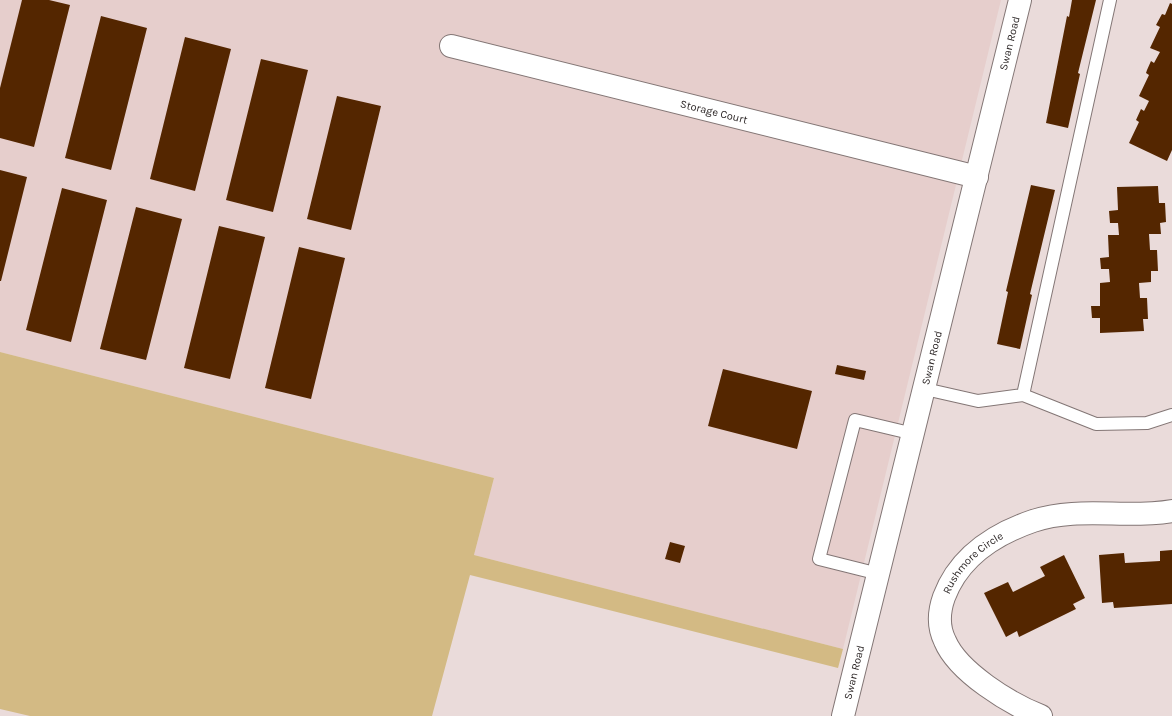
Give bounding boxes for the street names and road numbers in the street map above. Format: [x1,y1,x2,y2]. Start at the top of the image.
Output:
street label: Swan Road [996,15,1022,72]
street label: Storage Court [679,97,749,126]
street label: Swan Road [919,329,945,386]
street label: Rushmore Circle [940,529,1005,596]
street label: Swan Road [841,644,867,701]

